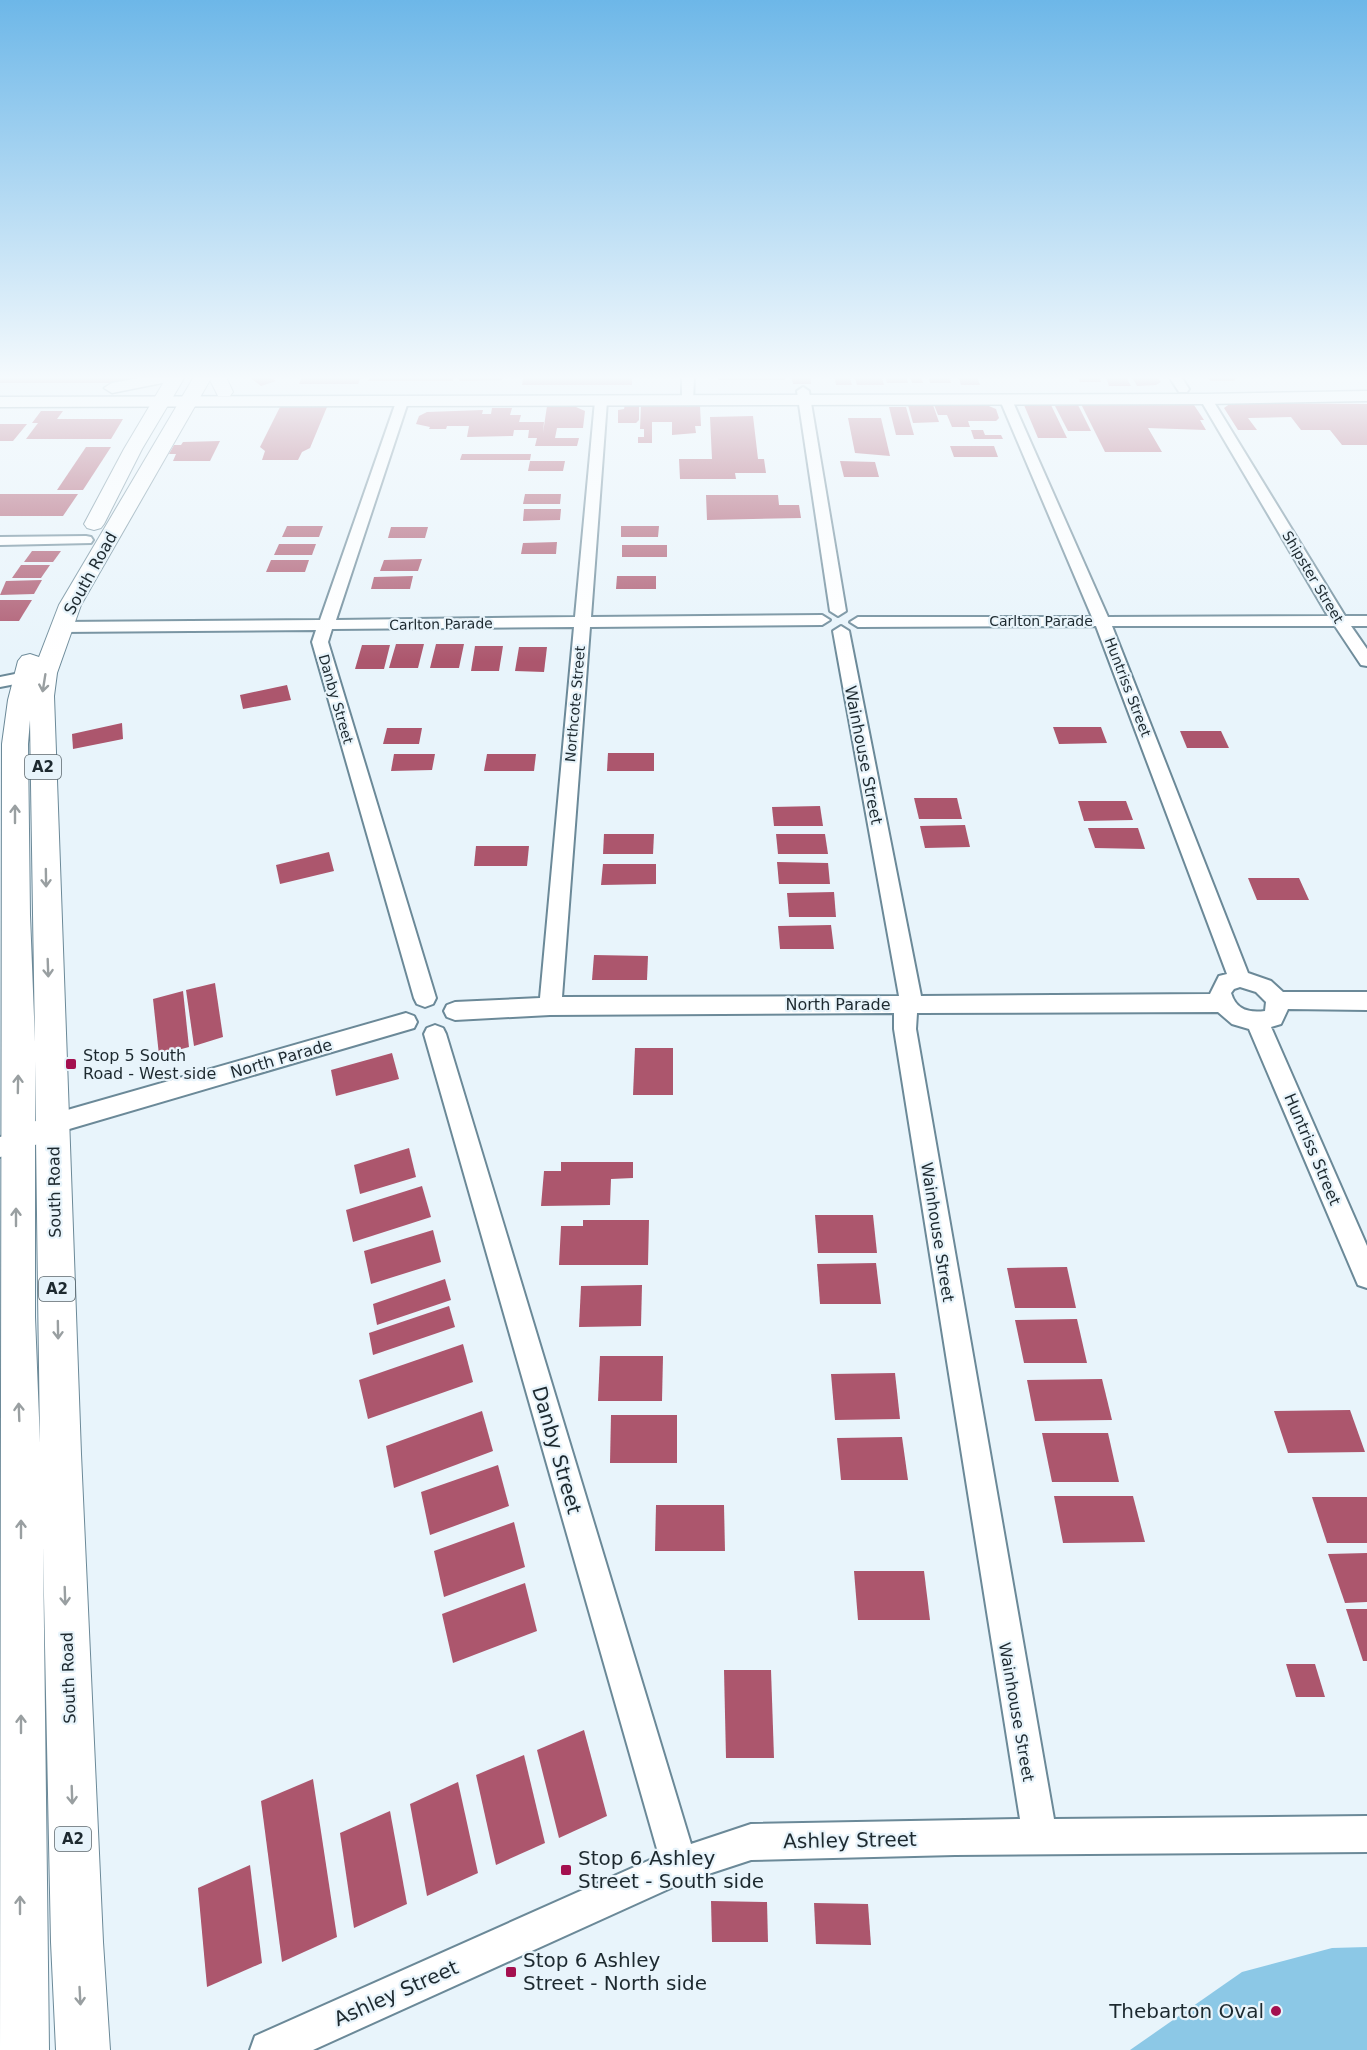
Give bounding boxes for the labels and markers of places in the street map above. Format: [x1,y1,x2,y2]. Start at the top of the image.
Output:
place label: Stop 5 South Road - West side [83,1046,216,1083]
marker: Stop 5 South Road - West side [64,1057,78,1071]
place label: Stop 6 Ashley Street - South side [578,1846,764,1893]
marker: Stop 6 Ashley Street - South side [559,1863,573,1877]
place label: Stop 6 Ashley Street - North side [523,1948,707,1995]
marker: Stop 6 Ashley Street - North side [504,1965,518,1979]
place label: Thebarton Oval [1108,1999,1264,2023]
marker: Thebarton Oval [1269,2004,1283,2018]

